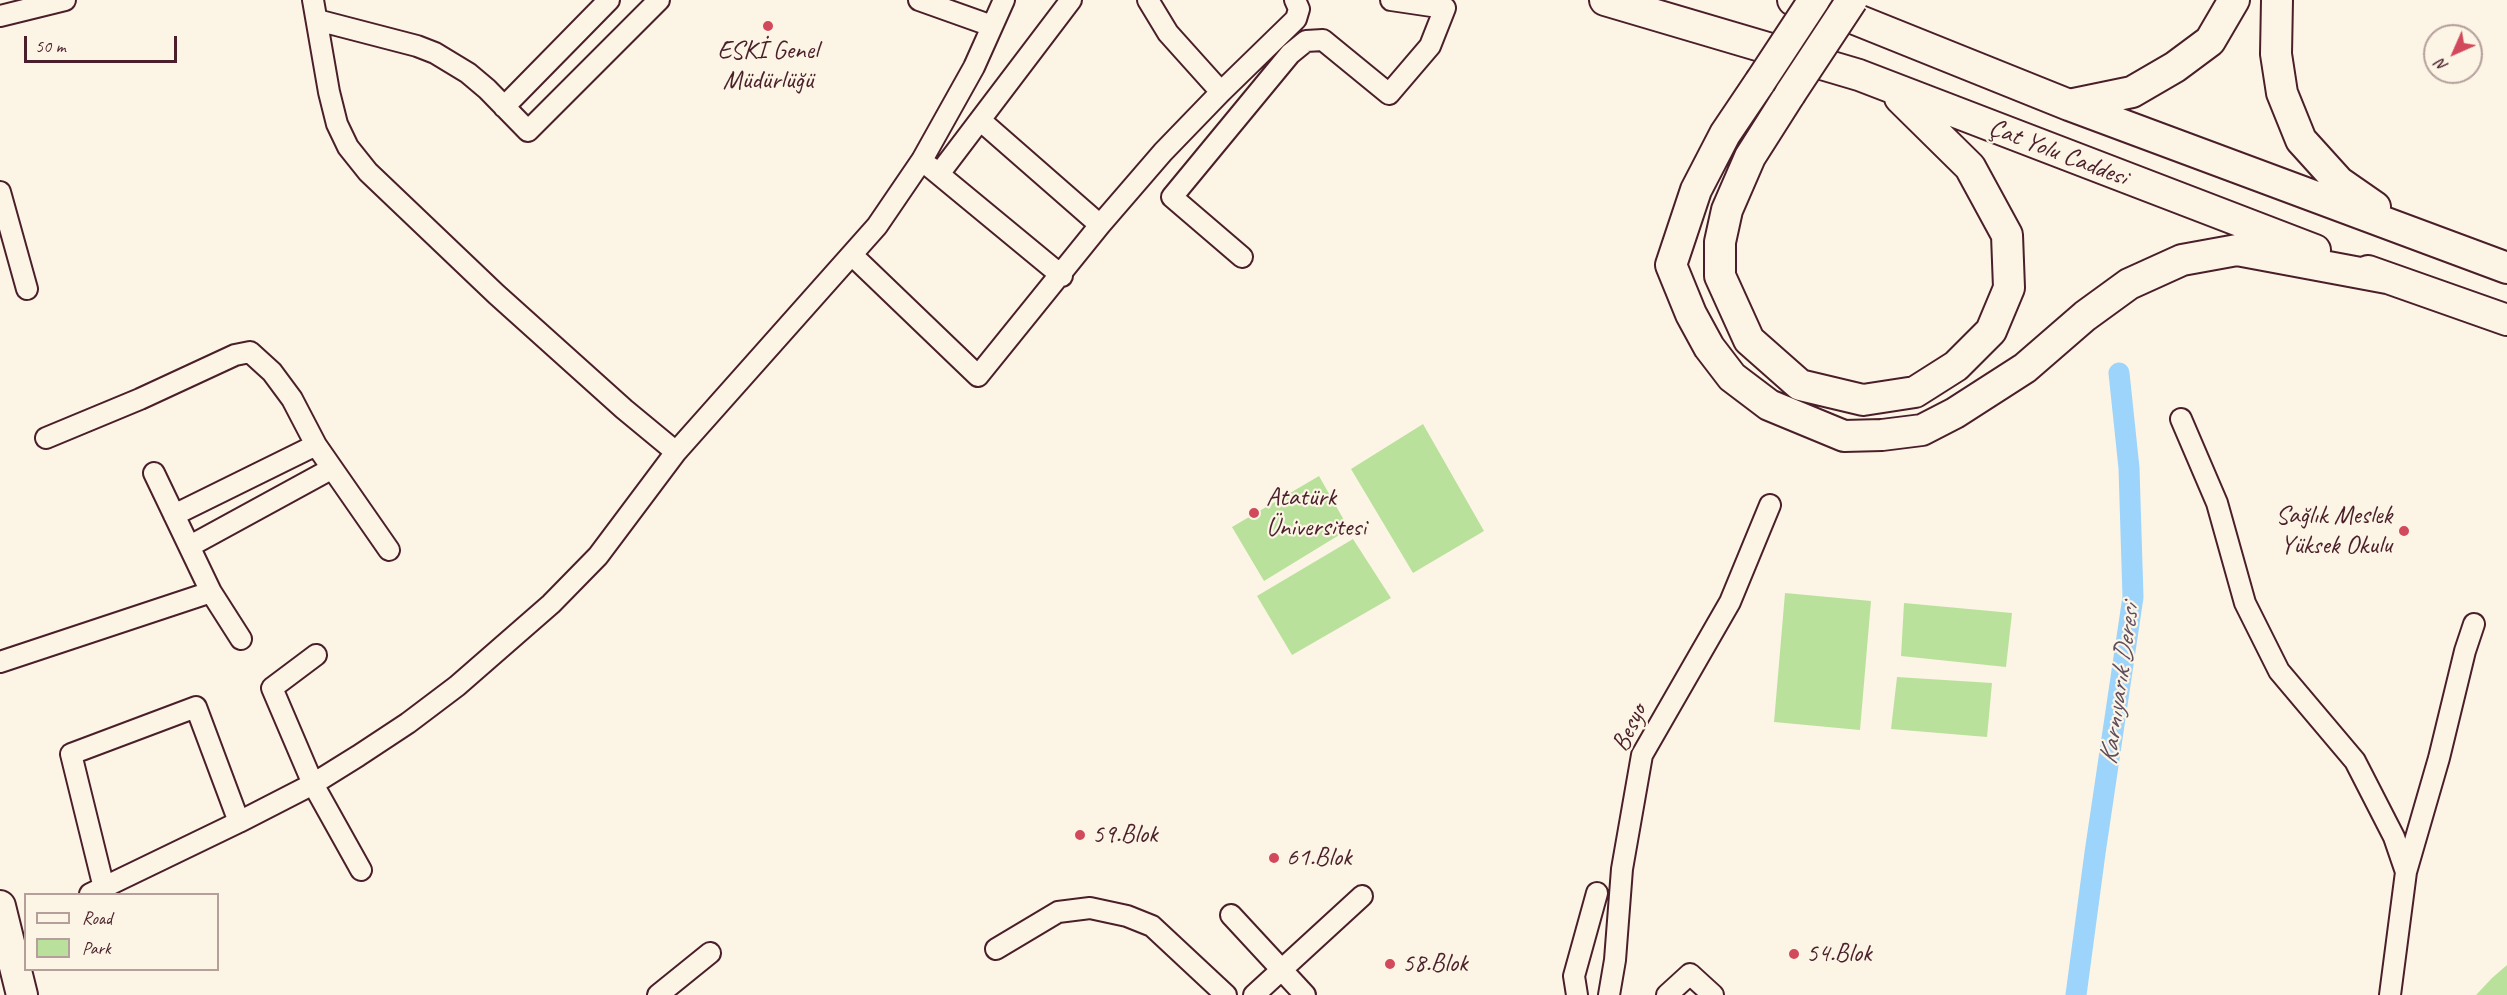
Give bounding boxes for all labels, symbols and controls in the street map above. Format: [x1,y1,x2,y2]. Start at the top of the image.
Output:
marker: ESKİ Genel Müdürlüğü [761,19,775,33]
scale bar [27,24,180,62]
north arrow [2423,24,2483,84]
text: 50 m [35,35,66,57]
place label: ESKİ Genel Müdürlüğü [718,35,818,96]
text: N [2431,55,2452,76]
street label: Çat Yolu Caddesi [1984,112,2132,194]
place label: Atatürk Üniversitesi [1266,482,1366,544]
place label: Sağlık Meslek Yüksek Okulu [2276,500,2392,562]
marker: Atatürk Üniversitesi [1247,506,1261,520]
marker: Sağlık Meslek Yüksek Okulu [2397,524,2411,538]
water label: Karnıyarık Deresi [2093,603,2147,767]
street label: Besyo [1606,699,1654,757]
place label: 59.Blok [1092,819,1157,851]
marker: 59.Blok [1073,828,1087,842]
place label: 61.Blok [1286,842,1351,874]
marker: 61.Blok [1267,851,1281,865]
legend [24,893,219,971]
text: Road [82,907,112,929]
text: Park [82,937,111,959]
place label: 54.Blok [1806,938,1871,970]
marker: 54.Blok [1787,947,1801,961]
place label: 58.Blok [1402,948,1467,980]
marker: 58.Blok [1383,957,1397,971]

